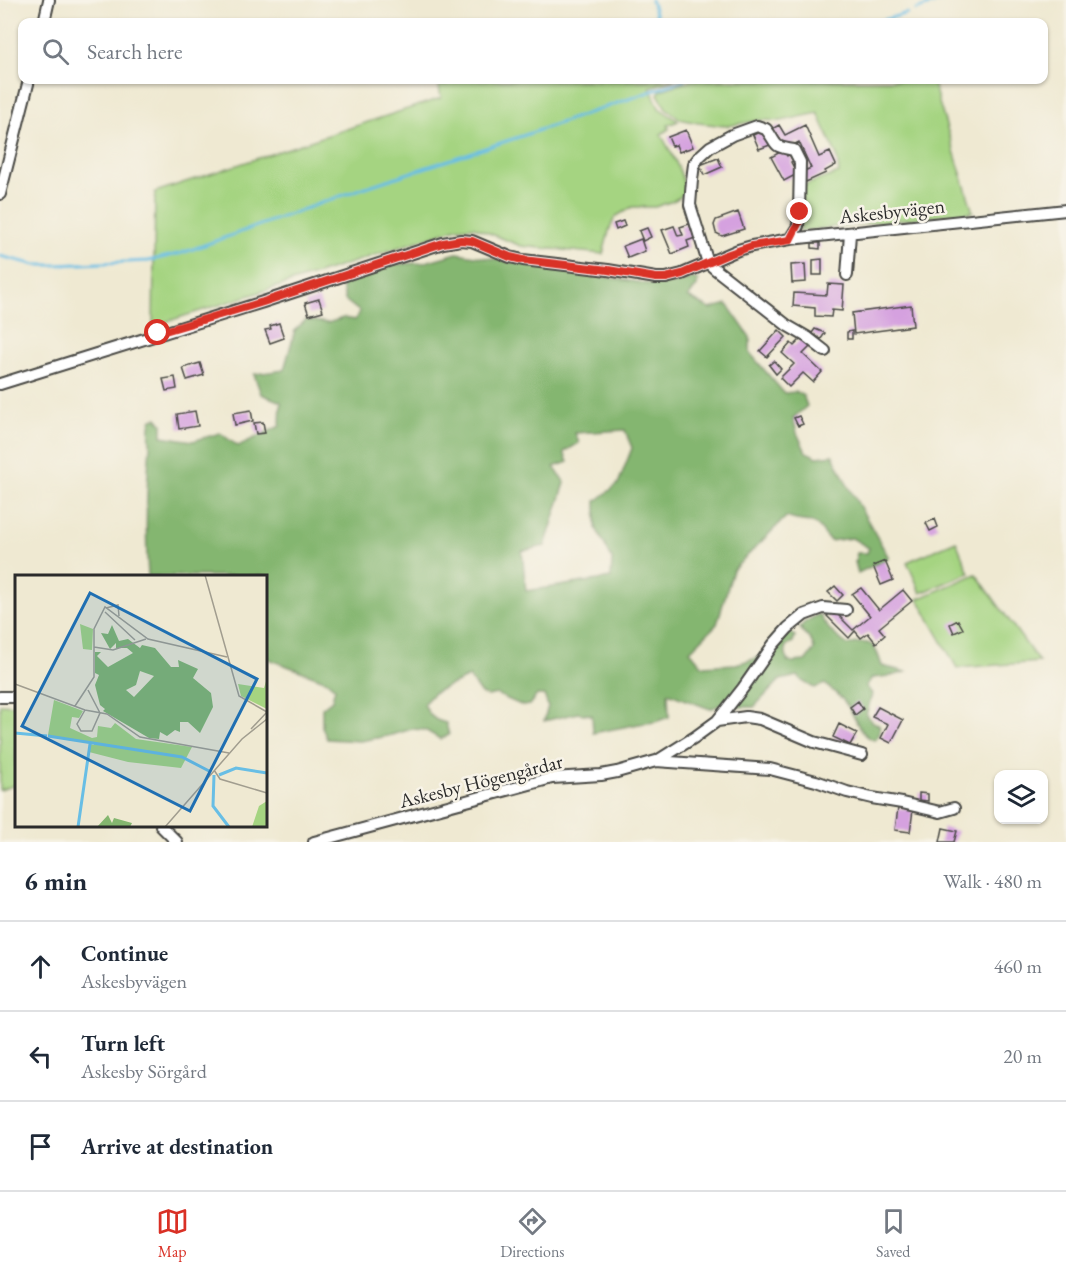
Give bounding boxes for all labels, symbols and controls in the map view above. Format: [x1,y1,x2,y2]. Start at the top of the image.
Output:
search box [18,18,1048,84]
icon: search [39,35,72,68]
text: Search here [87,37,182,66]
street label: Askesbyvägen [837,192,947,230]
route end [786,198,812,224]
route start [144,319,170,345]
inset map [15,575,267,827]
street label: Askesby Högengårdar [395,748,566,814]
map controls [994,770,1048,824]
button: layers [994,770,1048,824]
text: 6 min [24,864,87,898]
text: Walk · 480 m [943,868,1042,894]
text: Continue [81,939,168,968]
icon: ahead [24,950,57,983]
text: 460 m [994,953,1042,979]
text: Askesbyvägen [81,968,187,994]
text: Turn left [81,1029,165,1058]
icon: left [24,1040,57,1073]
text: 20 m [1003,1043,1042,1069]
text: Askesby Sörgård [81,1058,207,1084]
icon: arrive [24,1130,57,1163]
text: Arrive at destination [81,1132,273,1161]
tab: Map [156,1205,189,1262]
tab: Directions [500,1205,565,1262]
tab: Saved [876,1205,910,1262]

